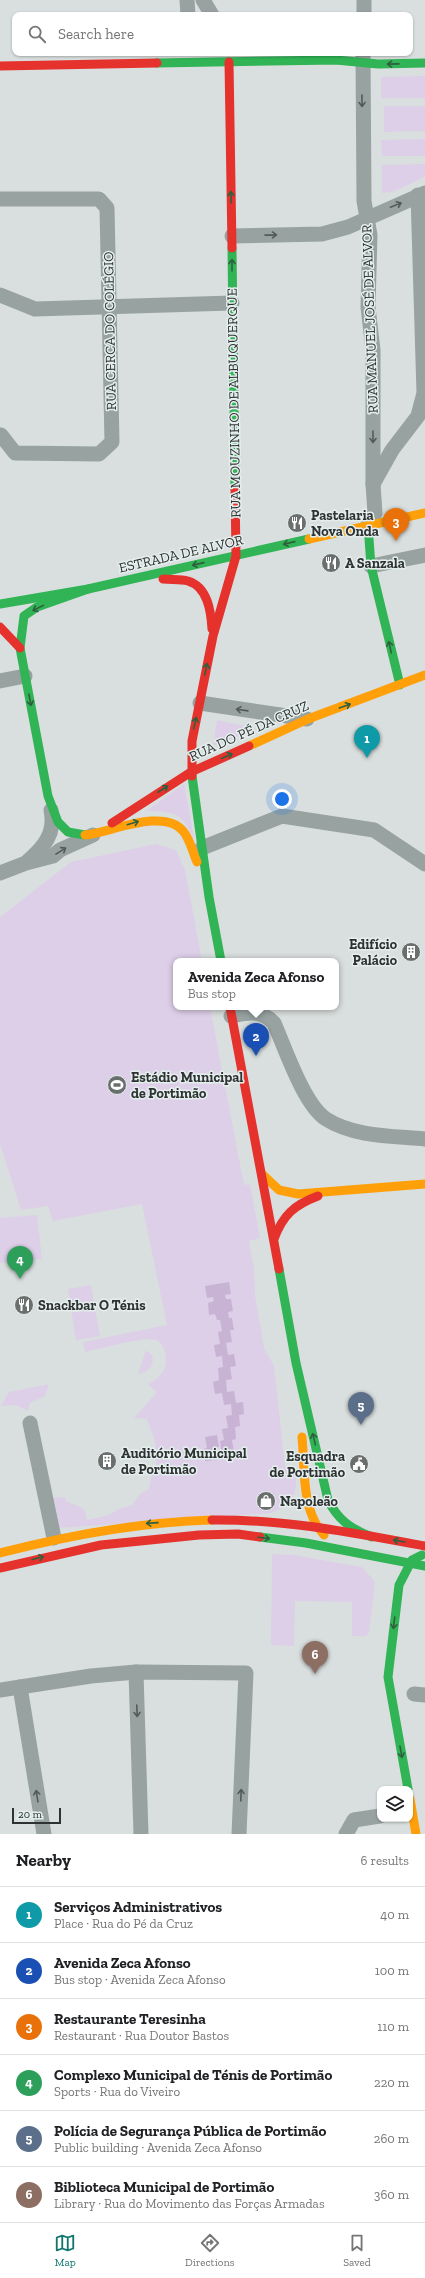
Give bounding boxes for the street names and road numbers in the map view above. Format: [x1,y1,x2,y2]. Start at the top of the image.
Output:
street label: RUA MANUEL JOSÉ DE ALVOR [358,224,382,414]
street label: RUA CERCA DO COLÉGIO [100,251,120,411]
street label: RUA MOUZINHO DE ALBUQUERQUE [223,288,245,518]
street label: ESTRADA DE ALVOR [117,531,245,577]
street label: RUA DO PÉ DA CRUZ [187,697,311,765]

